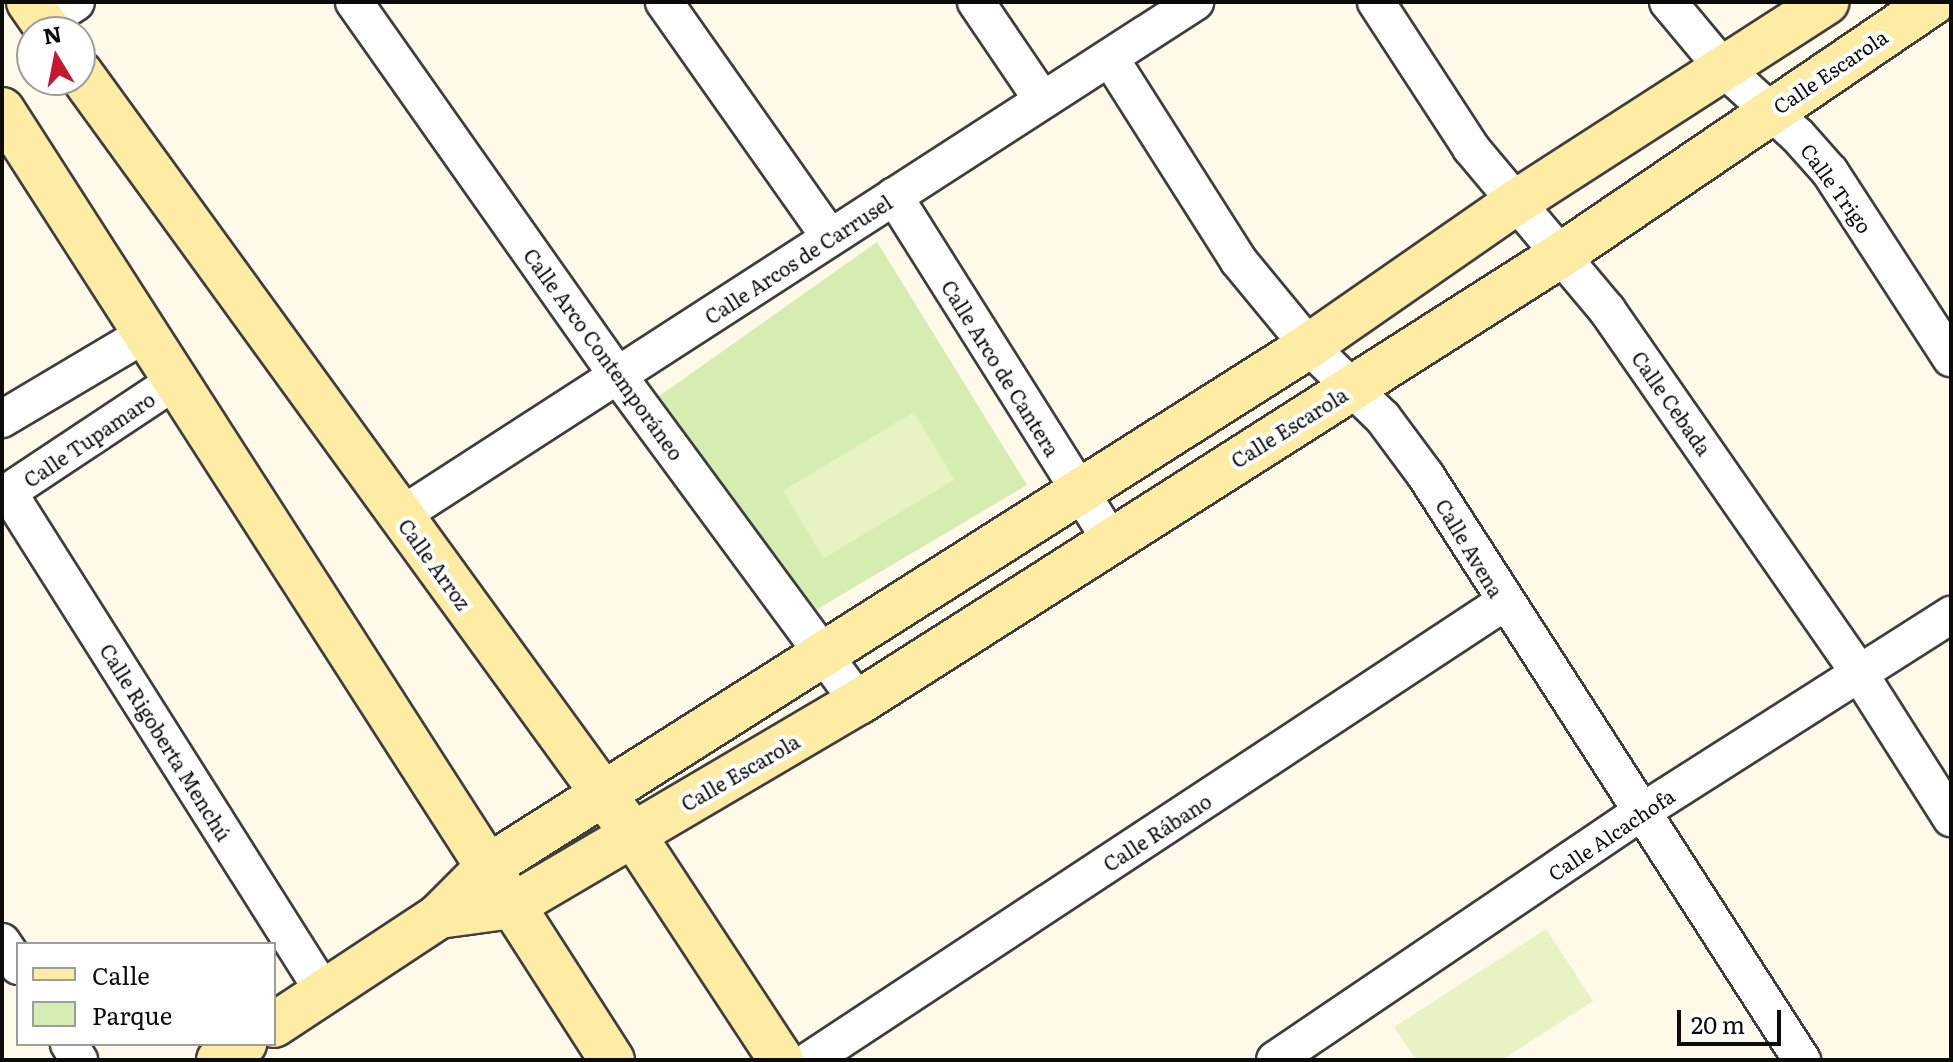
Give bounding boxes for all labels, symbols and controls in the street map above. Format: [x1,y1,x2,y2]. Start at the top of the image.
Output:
north arrow [16,16,96,96]
text: N [40,16,64,52]
street label: Calle Escarola [1768,24,1892,118]
street label: Calle Trigo [1796,138,1878,238]
street label: Calle Arcos de Carrusel [700,190,896,328]
street label: Calle Arco Contemporáneo [519,243,689,465]
street label: Calle Arco de Cantera [937,276,1065,460]
street label: Calle Cebada [1627,346,1717,460]
street label: Calle Escarola [1226,382,1352,472]
street label: Calle Tupamaro [19,386,159,492]
street label: Calle Avena [1431,494,1509,602]
street label: Calle Arroz [394,514,476,614]
street label: Calle Rigoberta Menchú [95,639,237,845]
street label: Calle Escarola [677,728,803,816]
street label: Calle Alcachofa [1543,783,1679,885]
street label: Calle Rábano [1098,788,1216,876]
legend [16,942,276,1046]
text: Calle [92,957,150,992]
scale bar [1681,994,1785,1044]
text: Parque [92,997,172,1032]
text: 20 m [1691,1006,1745,1041]

